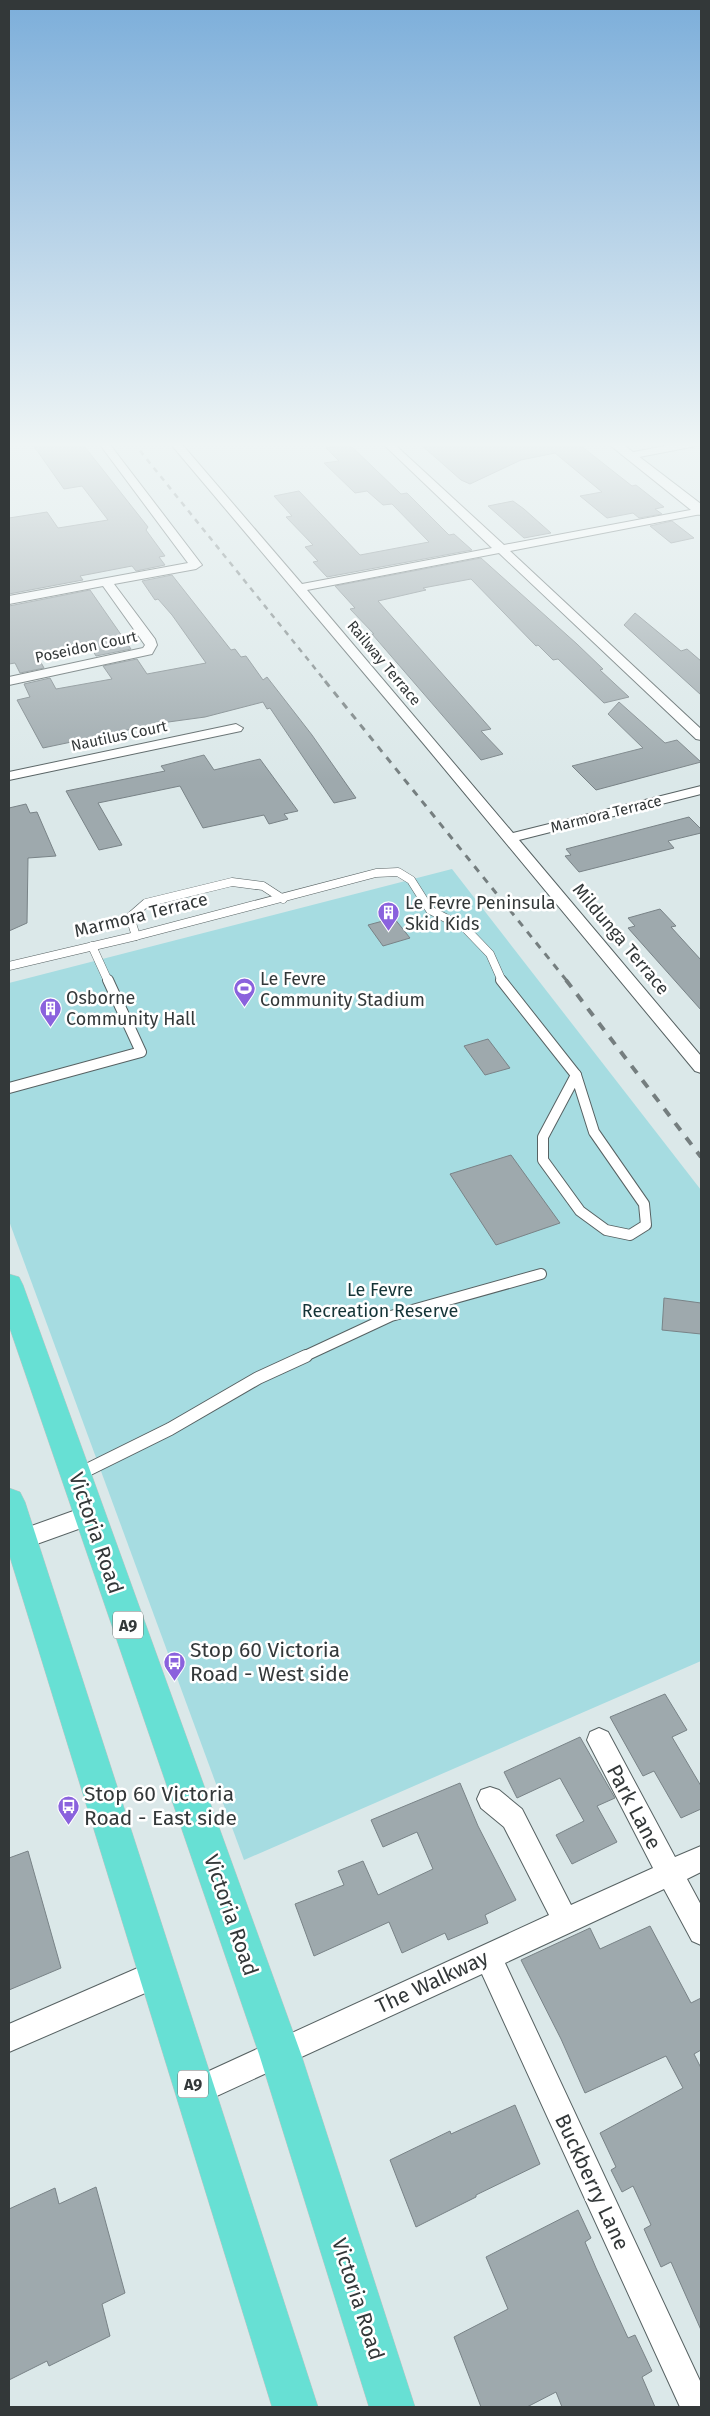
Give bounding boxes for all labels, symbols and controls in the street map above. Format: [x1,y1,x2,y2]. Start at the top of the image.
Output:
street label: Railway Terrace [343,617,425,709]
street label: Poseidon Court [33,627,139,667]
street label: Nautilus Court [69,717,169,755]
street label: Marmora Terrace [549,791,663,837]
street label: Mildunga Terrace [568,879,674,999]
street label: Marmora Terrace [72,888,210,942]
place label: Le Fevre Peninsula Skid Kids [405,892,556,935]
building icon: Le Fevre Peninsula Skid Kids [377,901,401,932]
place label: Le Fevre Community Stadium [260,968,425,1011]
sports icon: Le Fevre Community Stadium [232,977,256,1008]
place label: Osborne Community Hall [66,987,196,1030]
building icon: Osborne Community Hall [38,996,62,1027]
park label: Le Fevre Recreation Reserve [302,1279,458,1322]
street label: Victoria Road [63,1469,129,1597]
road number: A9 [113,1612,143,1638]
place label: Stop 60 Victoria Road - West side [190,1637,349,1687]
bus stop icon: Stop 60 Victoria Road - West side [162,1650,186,1681]
street label: Park Lane [601,1760,667,1854]
place label: Stop 60 Victoria Road - East side [84,1781,237,1831]
bus stop icon: Stop 60 Victoria Road - East side [56,1794,80,1825]
street label: Victoria Road [198,1851,264,1979]
street label: The Walkway [372,1944,493,2019]
road number: A9 [178,2070,208,2098]
street label: Buckberry Lane [549,2110,635,2254]
street label: Victoria Road [326,2235,390,2363]

